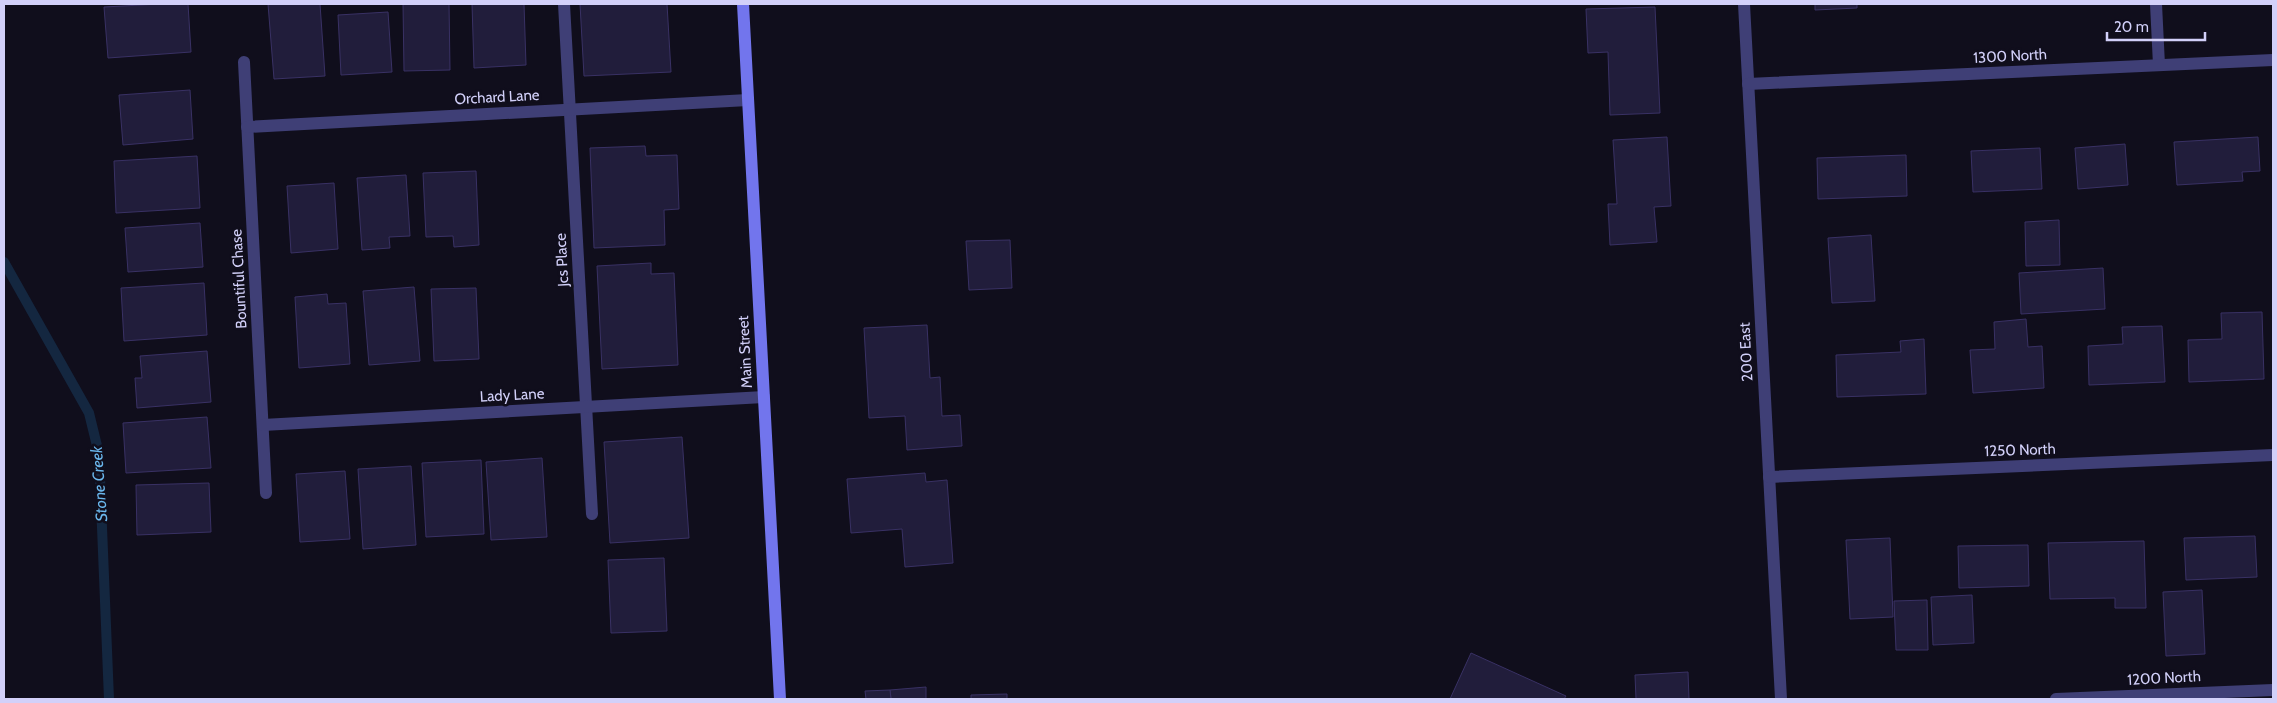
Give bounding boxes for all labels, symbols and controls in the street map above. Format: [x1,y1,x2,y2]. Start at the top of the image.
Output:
scale bar [2107,10,2204,42]
text: 20 m [2114,18,2149,36]
street label: 1300 North [1973,45,2047,67]
street label: Orchard Lane [454,86,540,108]
street label: Bountiful Chase [227,228,251,329]
street label: Jcs Place [552,232,572,288]
street label: Main Street [734,315,756,389]
street label: 200 East [1735,322,1757,382]
street label: Lady Lane [479,384,545,406]
street label: 1250 North [1984,440,2056,460]
water label: Stone Creek [87,444,111,522]
street label: 1200 North [2127,667,2201,689]

